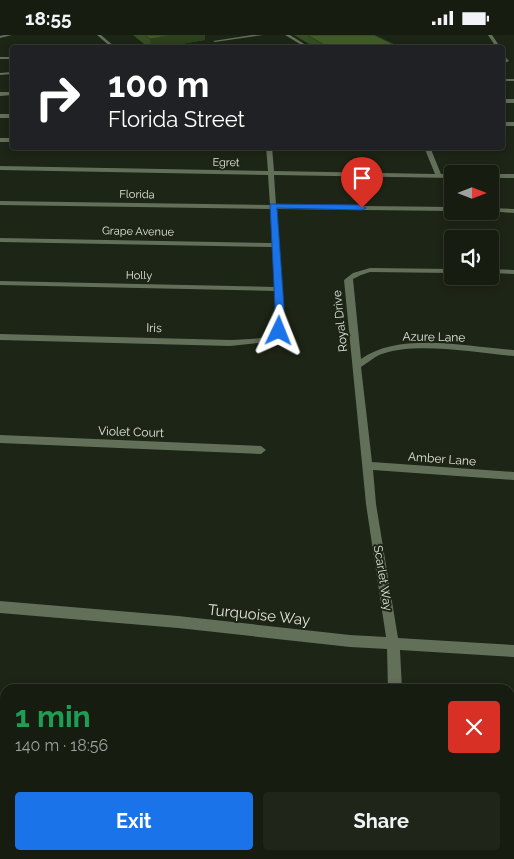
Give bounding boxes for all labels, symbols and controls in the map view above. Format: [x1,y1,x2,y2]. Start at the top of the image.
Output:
text: 18:55 [25,7,72,29]
text: 100 m [108,64,209,105]
icon: right [25,65,90,130]
text: Florida Street [108,106,245,132]
street label: Egret [212,156,240,169]
pin [341,157,383,208]
icon: arrive [348,164,376,192]
north arrow [444,165,499,220]
map controls [444,165,499,285]
street label: Florida [119,188,155,201]
street label: Grape Avenue [102,224,175,239]
button: sound [444,230,499,285]
street label: Holly [126,269,152,282]
street label: Royal Drive [330,289,350,353]
position arrow [252,304,304,356]
street label: Iris [146,321,162,335]
street label: Azure Lane [402,329,466,345]
street label: Violet Court [98,424,164,440]
street label: Amber Lane [408,450,476,468]
street label: Scarlet Way [371,544,395,612]
street label: Turquoise Way [207,601,311,629]
text: 1 min [15,699,91,734]
button: close [448,701,500,753]
text: 140 m · 18:56 [15,736,108,755]
button: Exit [15,792,253,850]
button: Share [263,792,500,850]

